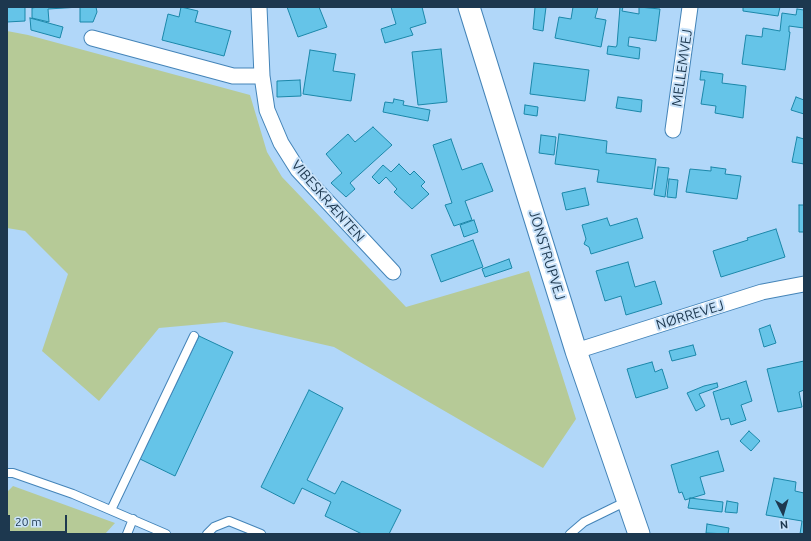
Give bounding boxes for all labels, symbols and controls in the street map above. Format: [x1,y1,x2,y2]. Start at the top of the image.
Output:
street label: MELLEMVEJ [668,28,696,108]
street label: VIBESKRÆNTEN [288,157,368,245]
street label: JONSTRUPVEJ [525,208,569,302]
street label: NØRREVEJ [654,297,726,333]
north arrow [763,493,803,533]
scale bar [10,507,69,533]
text: 20 m [15,515,42,528]
text: N [779,519,789,531]

